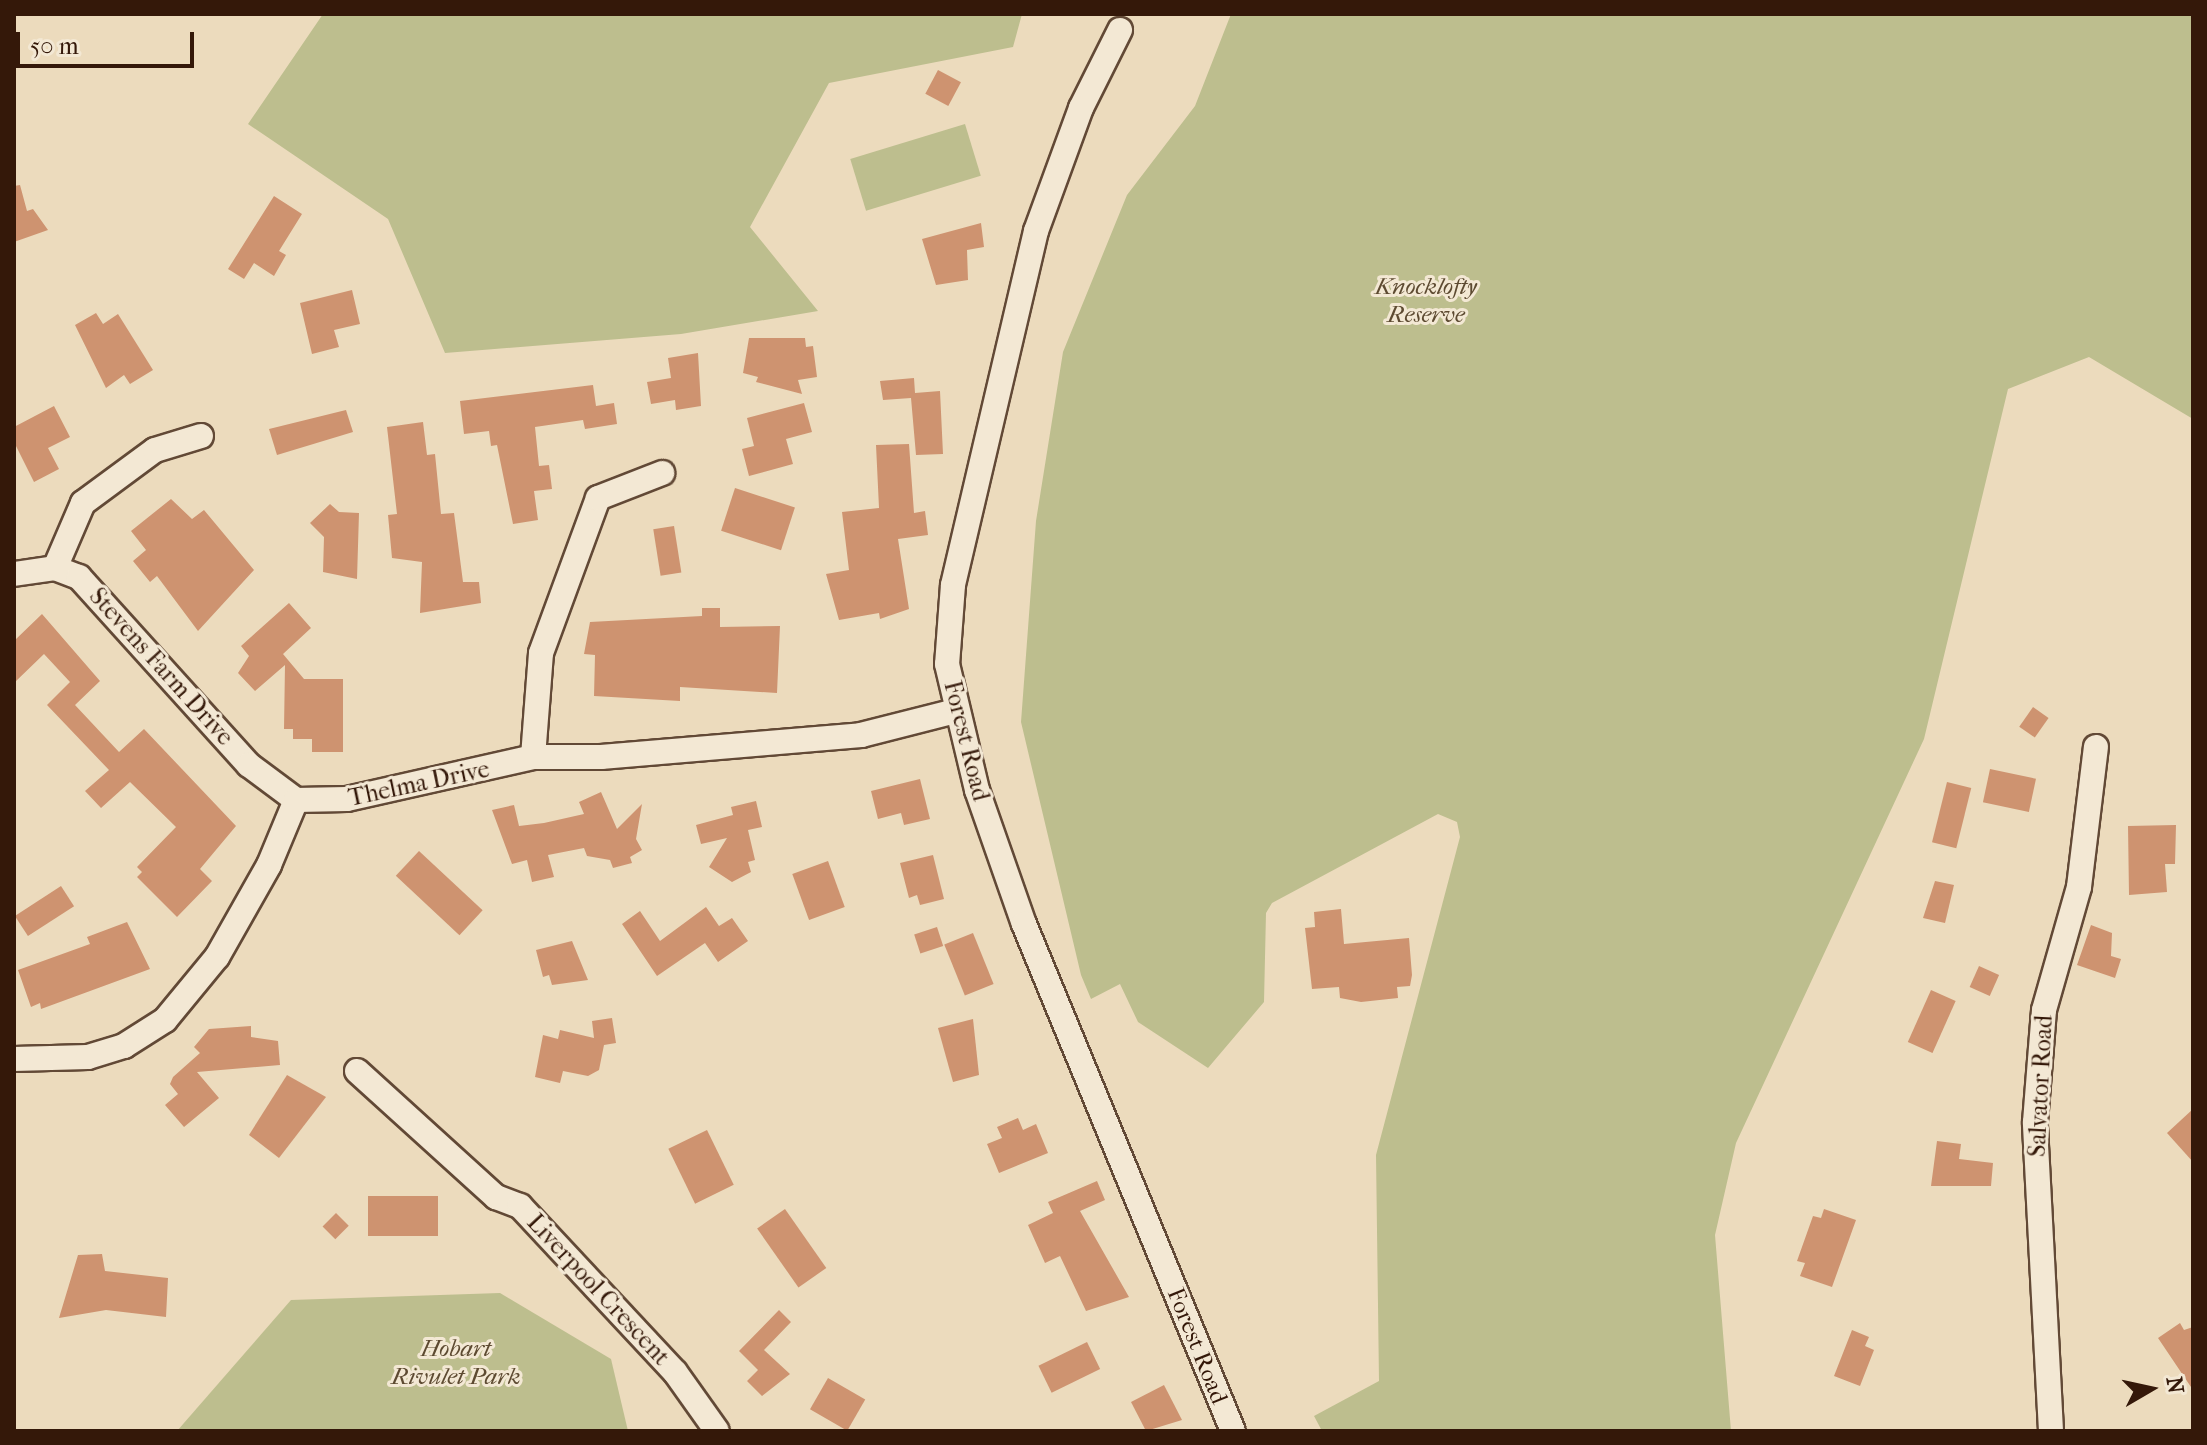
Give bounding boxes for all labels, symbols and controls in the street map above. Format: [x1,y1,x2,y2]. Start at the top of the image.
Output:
scale bar [20,16,198,66]
text: 50 m [30,32,79,60]
park label: Knocklofty Reserve [1375,273,1477,329]
street label: Stevens Farm Drive [83,582,239,752]
street label: Forest Road [937,678,995,804]
street label: Thelma Drive [346,755,492,813]
street label: Salvator Road [2023,1014,2059,1158]
street label: Liverpool Crescent [521,1209,675,1371]
street label: Forest Road [1161,1284,1233,1408]
park label: Hobart Rivulet Park [391,1335,521,1391]
north arrow [2111,1349,2191,1429]
text: N [2161,1375,2189,1396]

